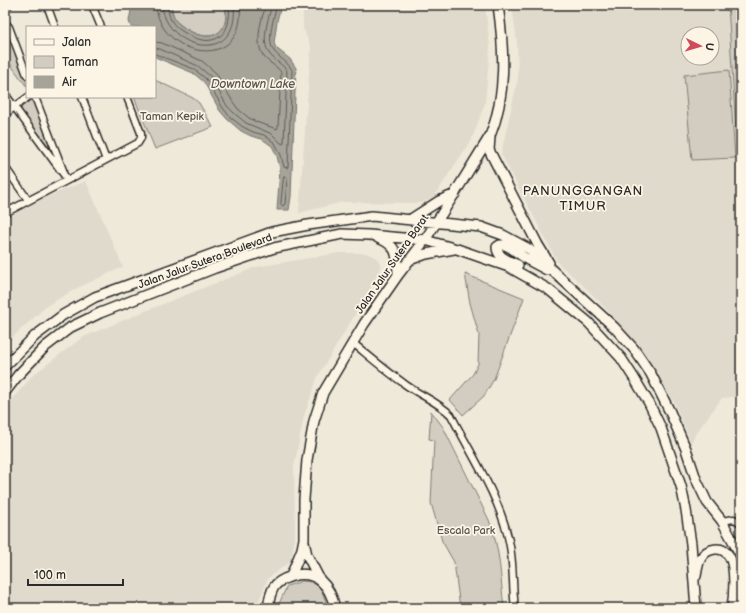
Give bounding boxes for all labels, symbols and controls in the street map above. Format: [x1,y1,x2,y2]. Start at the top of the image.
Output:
legend [26,26,156,98]
north arrow [680,26,720,66]
text: Jalan [62,35,91,50]
text: U [703,42,716,51]
text: Taman [62,55,98,70]
text: Air [62,75,77,90]
water label: Downtown Lake [211,77,295,92]
park label: Taman Kepik [140,110,205,123]
district label: PANUNGGANGAN TIMUR [523,183,643,214]
street label: Jalan Jalur Sutera Barat [353,211,432,316]
street label: Jalan Jalur Sutera Boulevard [136,231,274,291]
park label: Escala Park [437,524,496,537]
scale bar [28,561,123,587]
text: 100 m [34,568,66,583]

